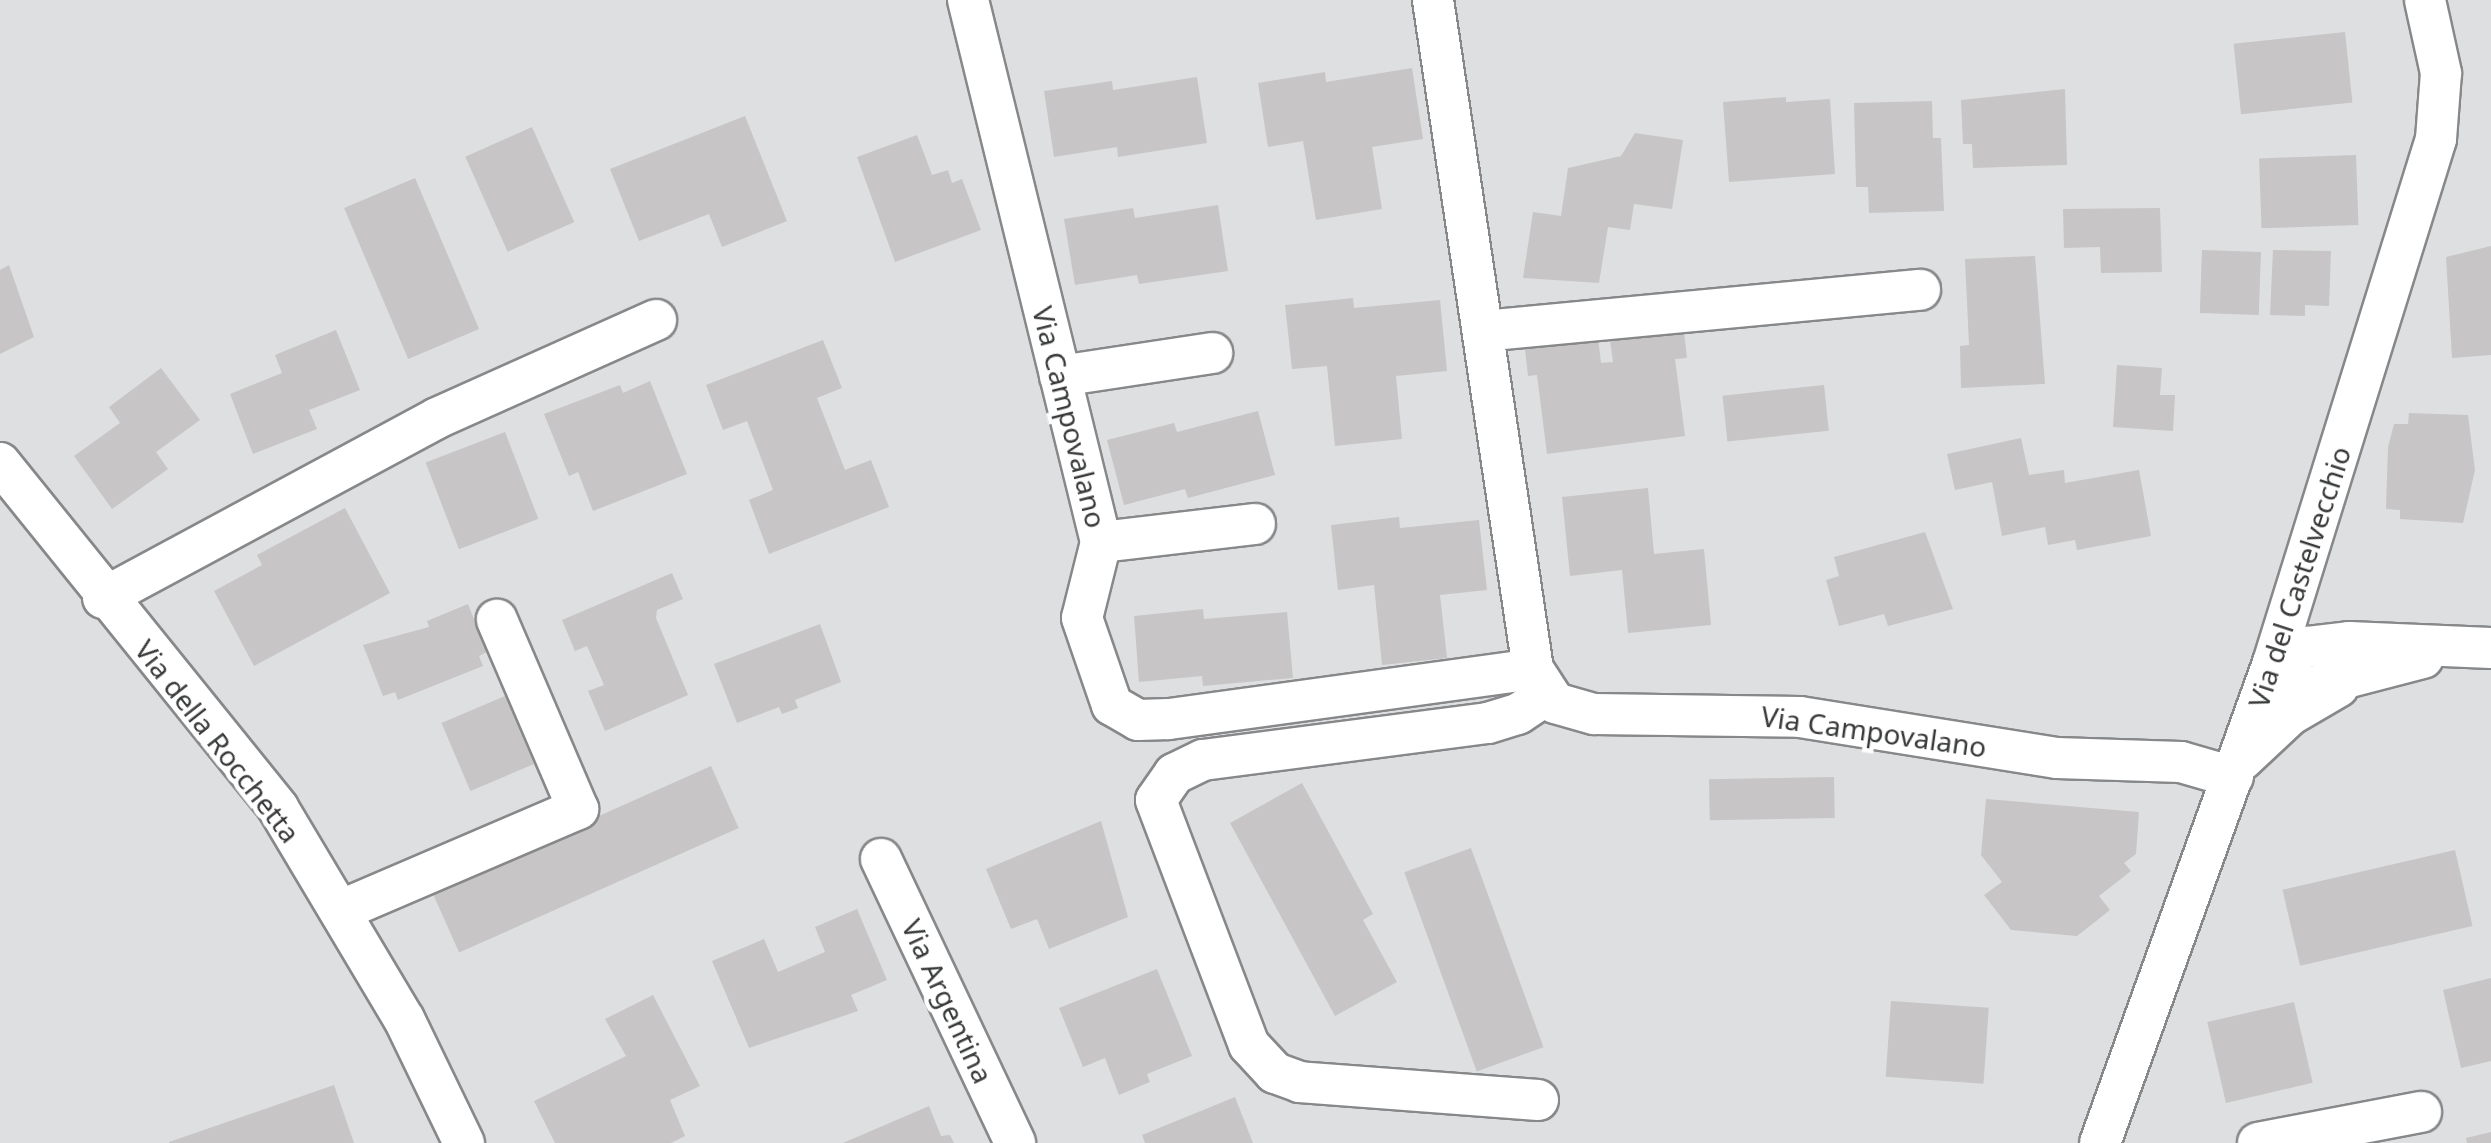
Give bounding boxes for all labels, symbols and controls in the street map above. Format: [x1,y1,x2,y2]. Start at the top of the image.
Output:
street label: Via Campovalano [1026,303,1114,531]
street label: Via del Castelvecchio [2241,442,2357,712]
street label: Via della Rocchetta [129,633,307,849]
street label: Via Campovalano [1759,699,1989,763]
street label: Via Argentina [895,914,1001,1088]

